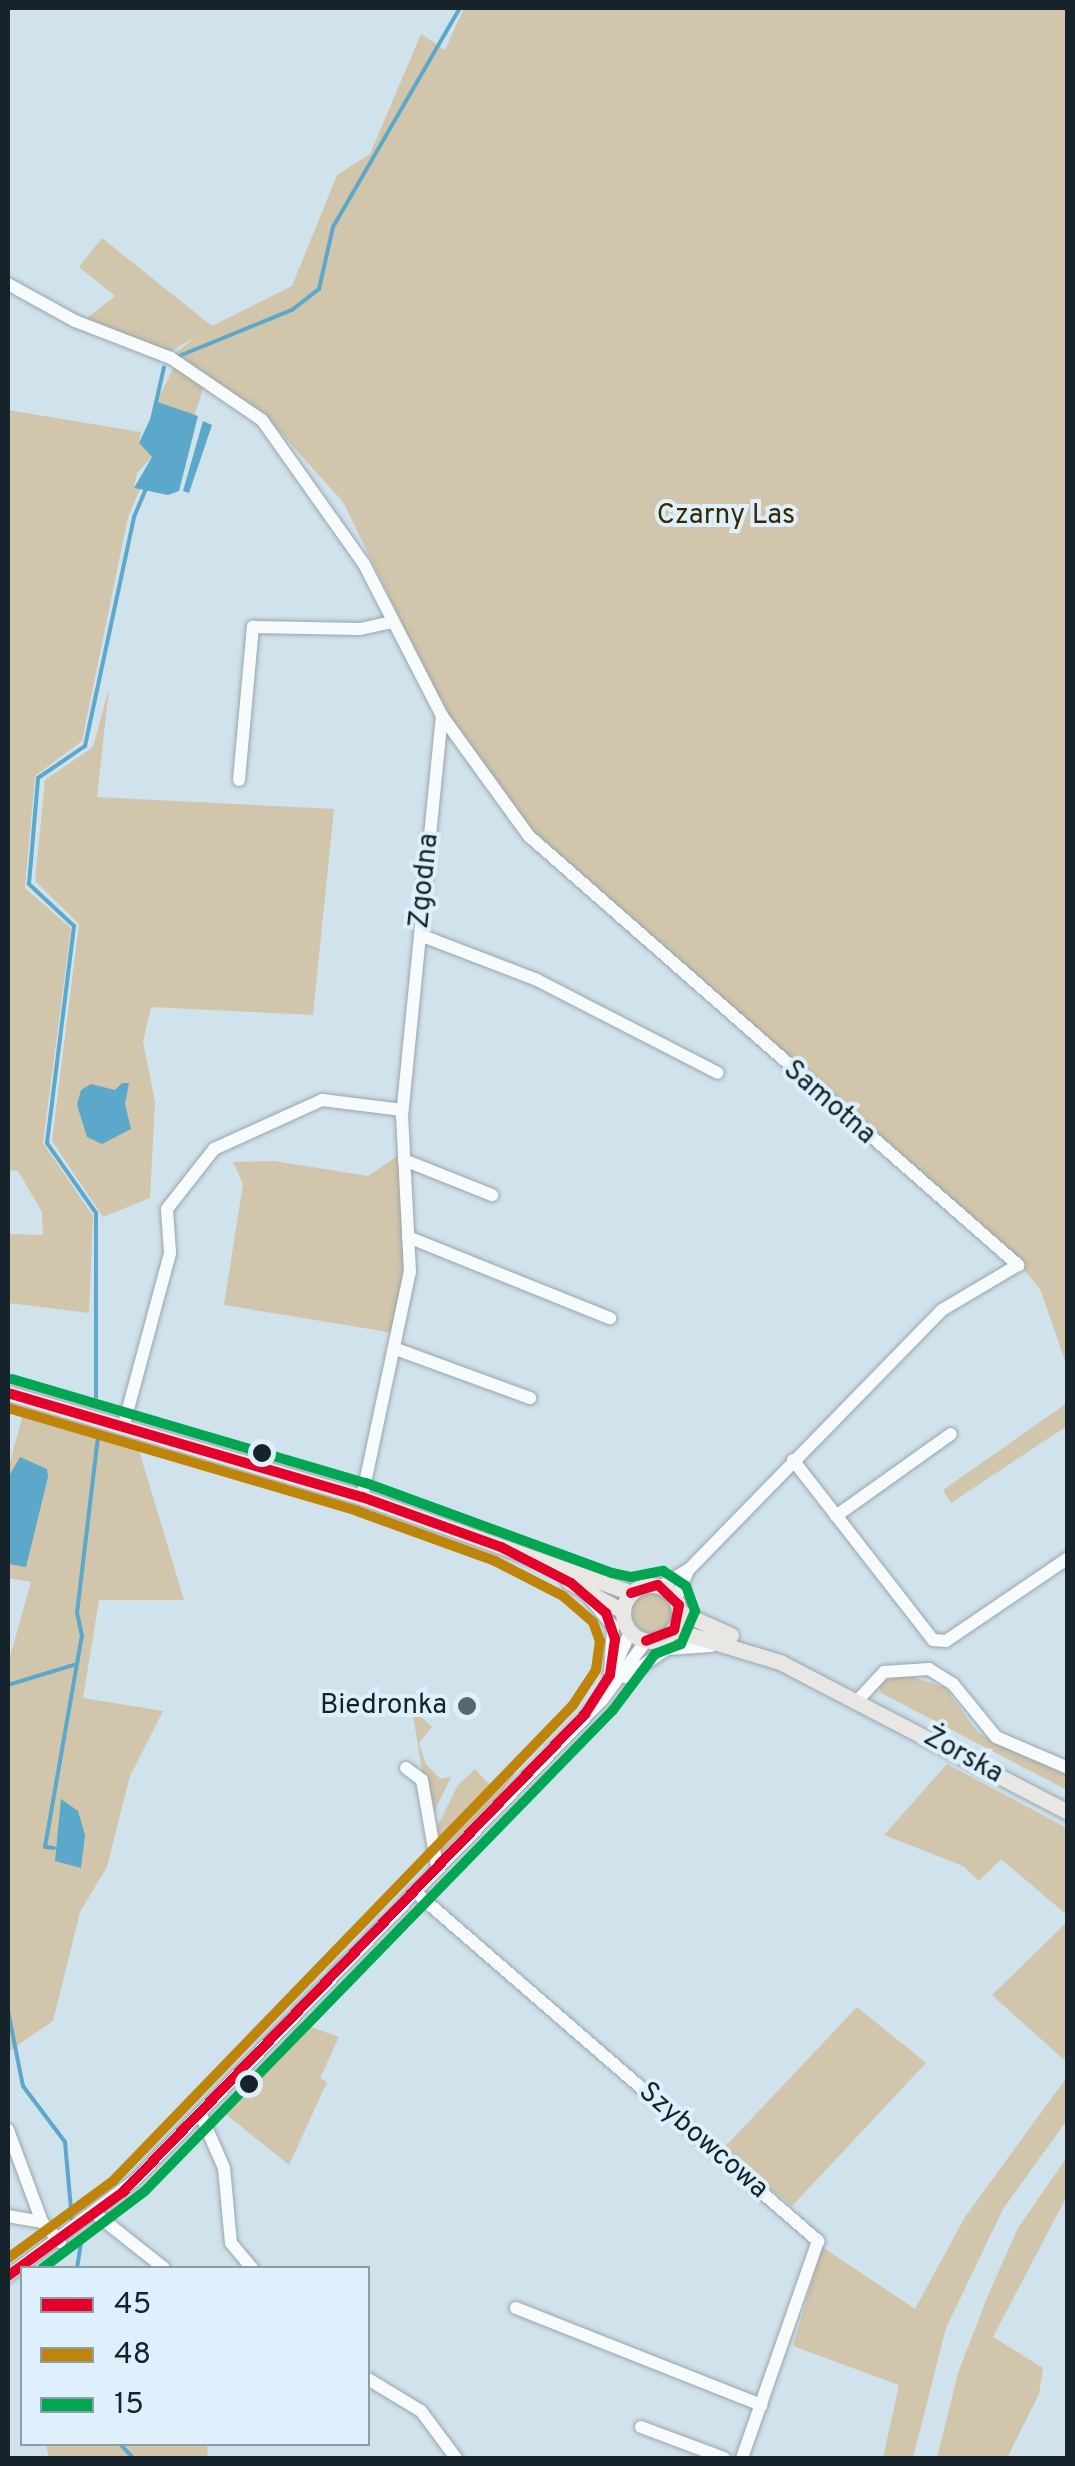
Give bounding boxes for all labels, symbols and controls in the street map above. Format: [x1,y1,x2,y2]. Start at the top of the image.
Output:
park label: Czarny Las [657,499,795,533]
street label: Zgodna [403,832,447,930]
street label: Samotna [776,1054,882,1152]
unlabelled marker [252,1443,272,1463]
place label: Biedronka [320,1689,447,1723]
marker: Biedronka [456,1695,478,1717]
street label: Żorska [917,1721,1009,1791]
unlabelled marker [239,2074,259,2094]
street label: Szybowcowa [631,2076,775,2206]
legend [20,2266,370,2446]
text: 45 [114,2287,151,2324]
text: 48 [114,2337,151,2374]
text: 15 [114,2387,144,2424]

